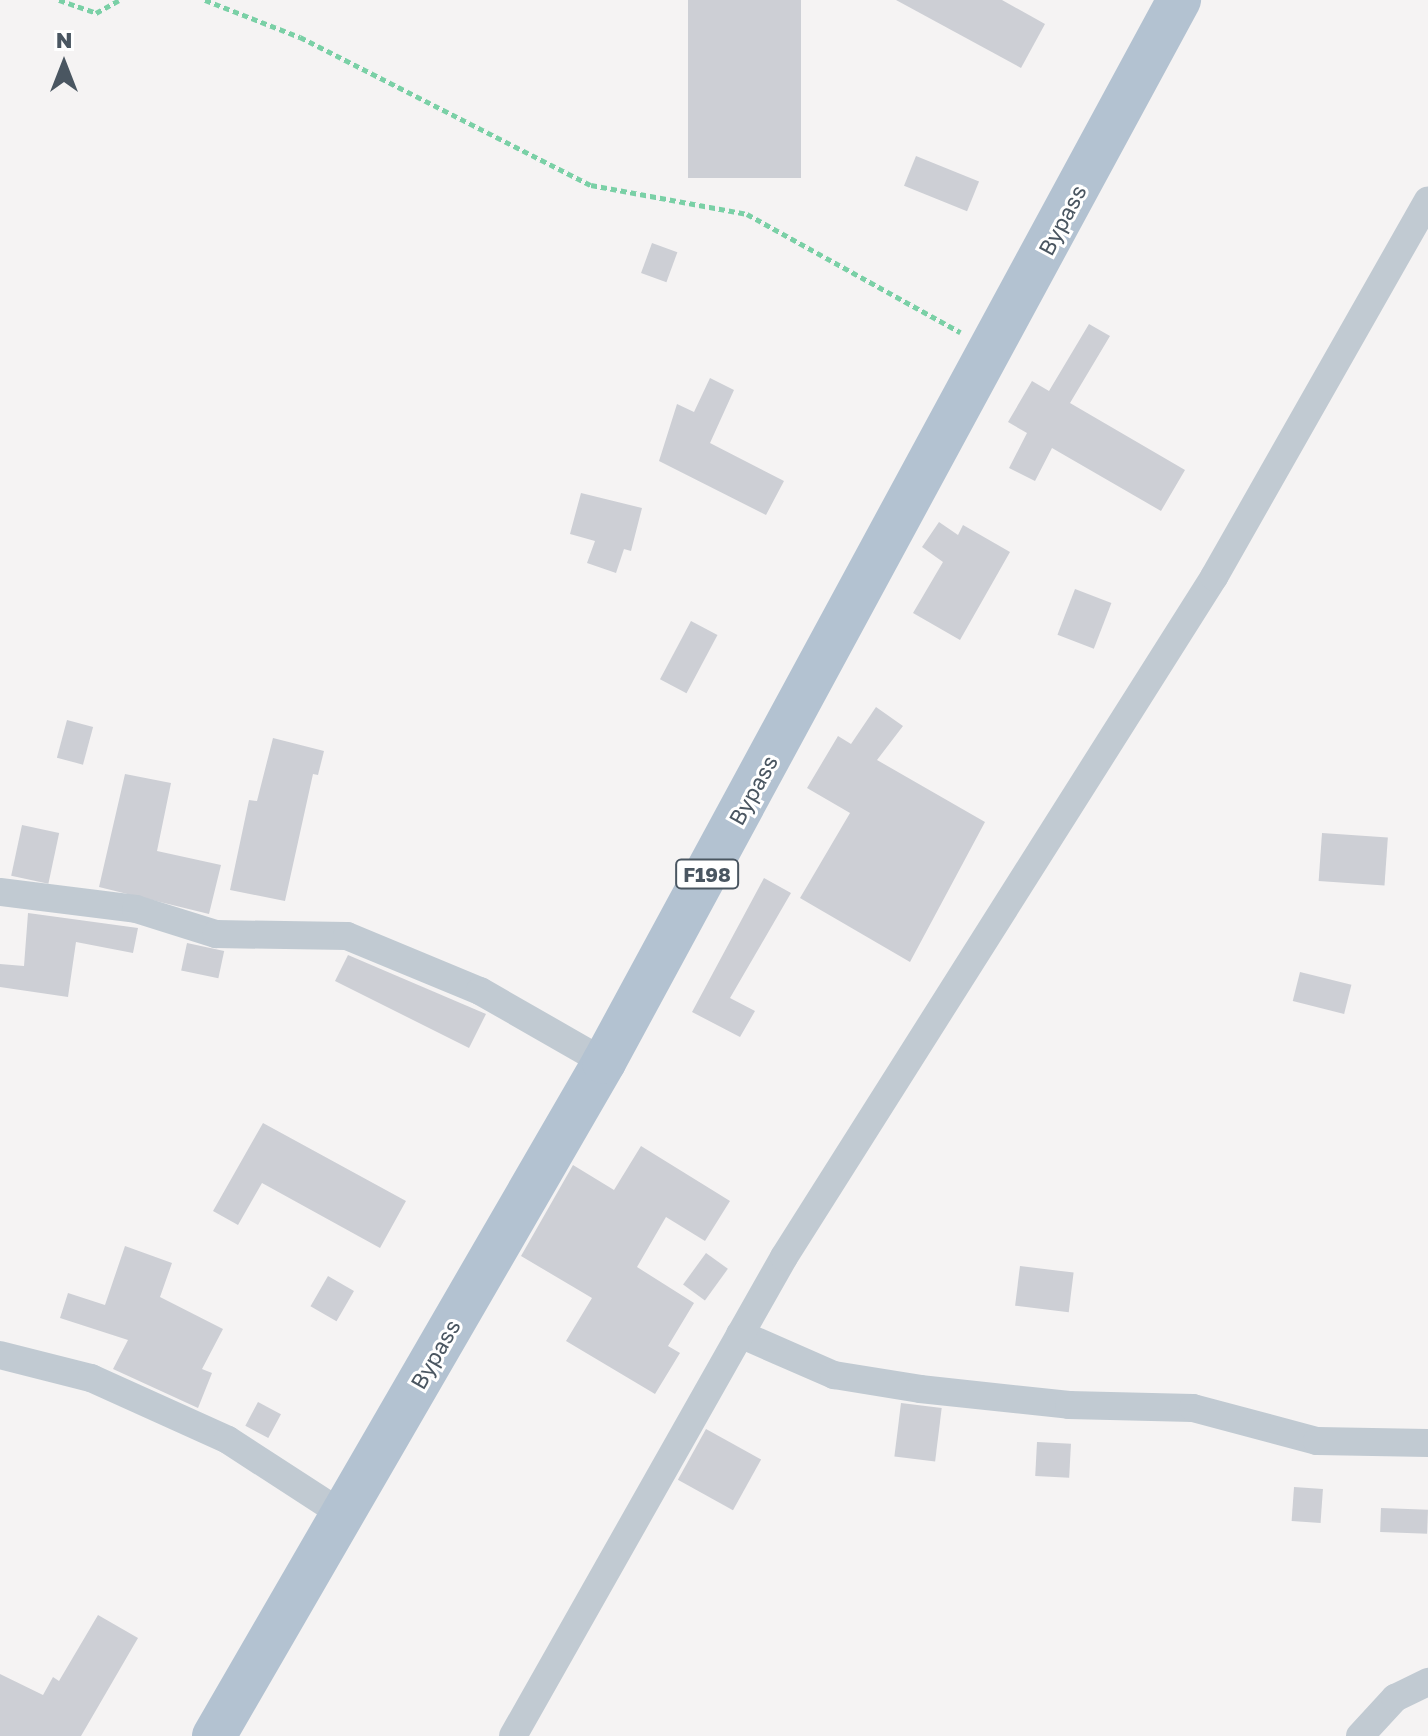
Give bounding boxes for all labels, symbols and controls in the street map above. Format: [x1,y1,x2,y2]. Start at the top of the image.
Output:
north arrow [24,24,104,104]
text: N [56,26,72,53]
street label: Bypass [1032,180,1092,260]
street label: Bypass [723,750,783,830]
road number: F198 [675,858,739,890]
street label: Bypass [405,1314,465,1394]

